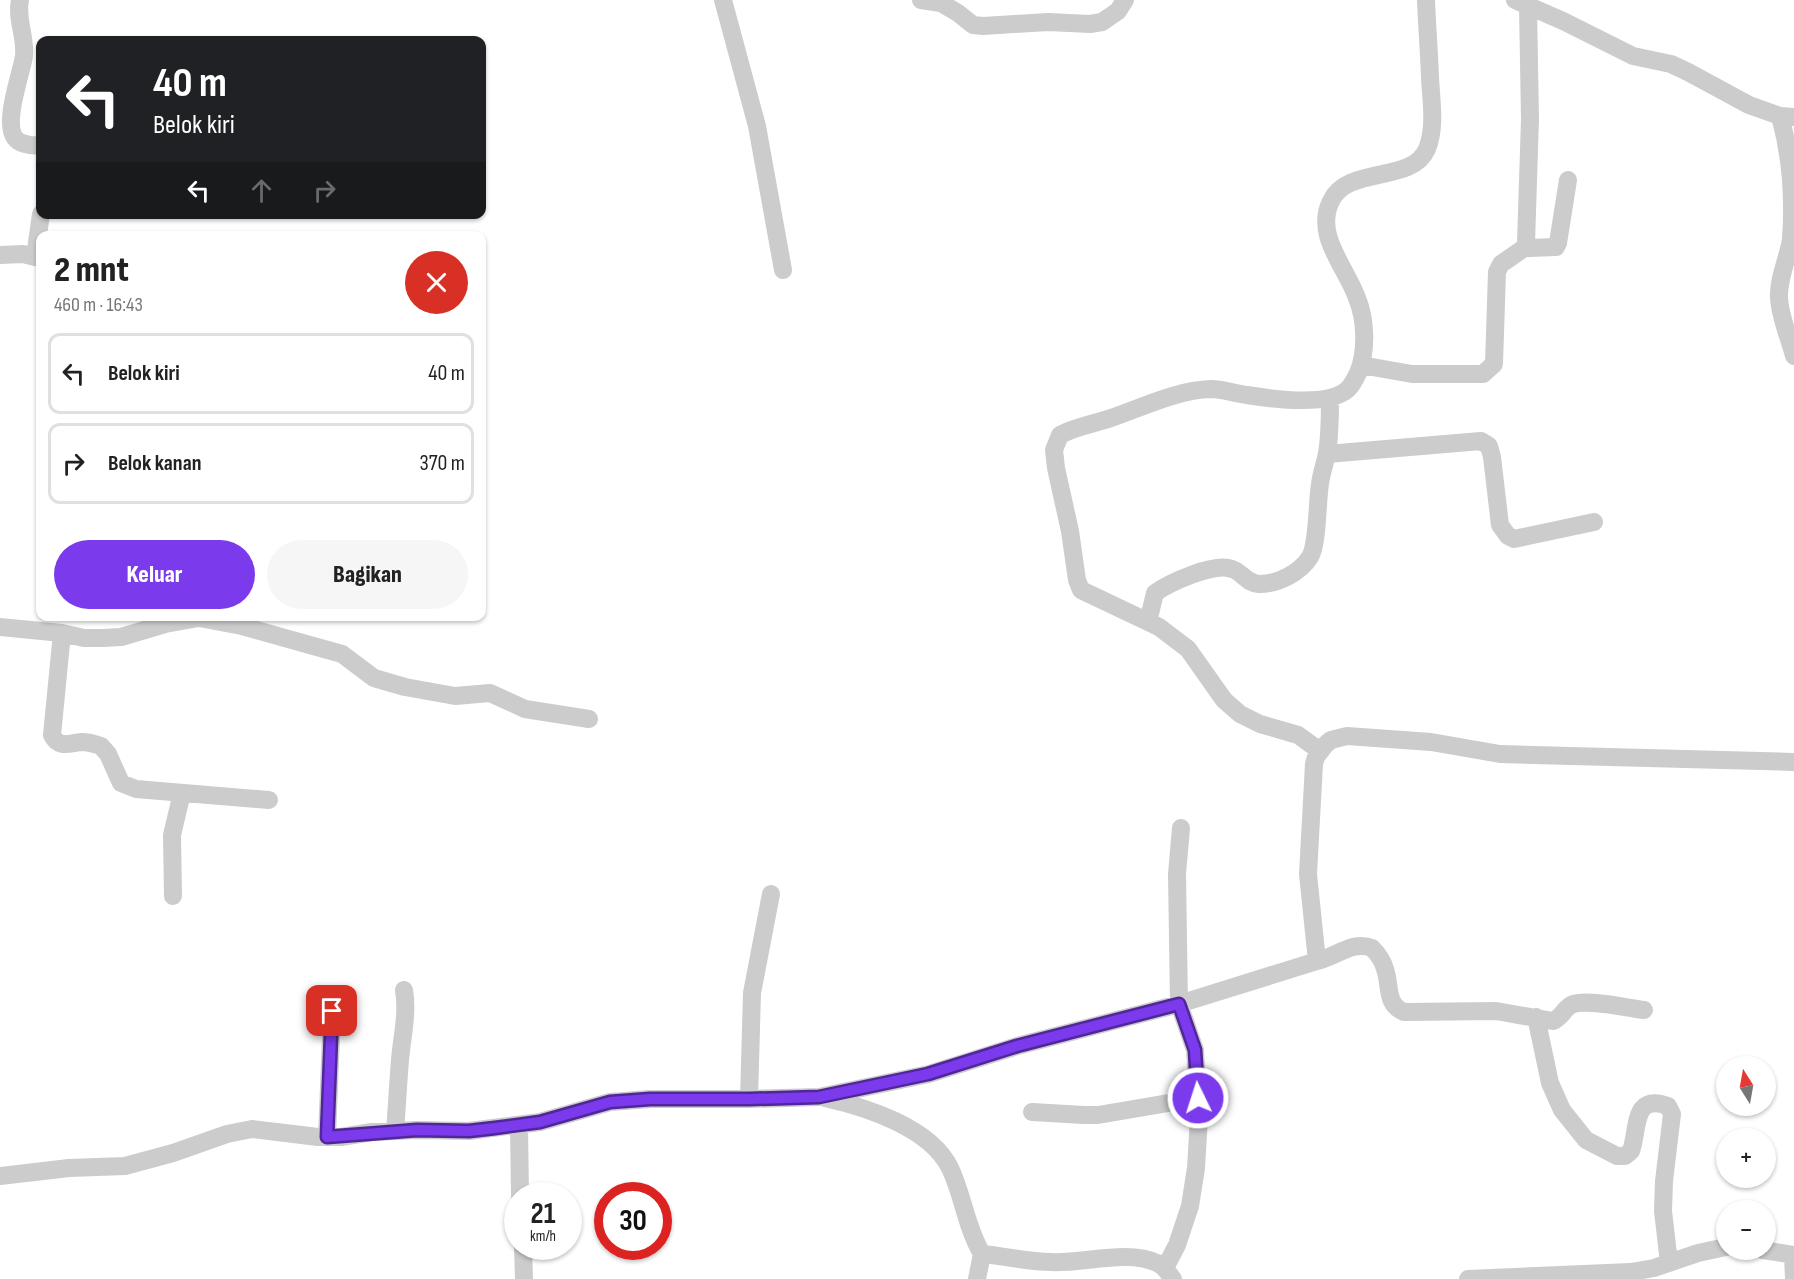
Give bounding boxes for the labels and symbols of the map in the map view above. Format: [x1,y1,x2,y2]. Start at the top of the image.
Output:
pin [306,985,357,1036]
north arrow [1716,1056,1776,1116]
position arrow [1166,1066,1230,1130]
speed limit sign: 30 [594,1182,672,1260]

